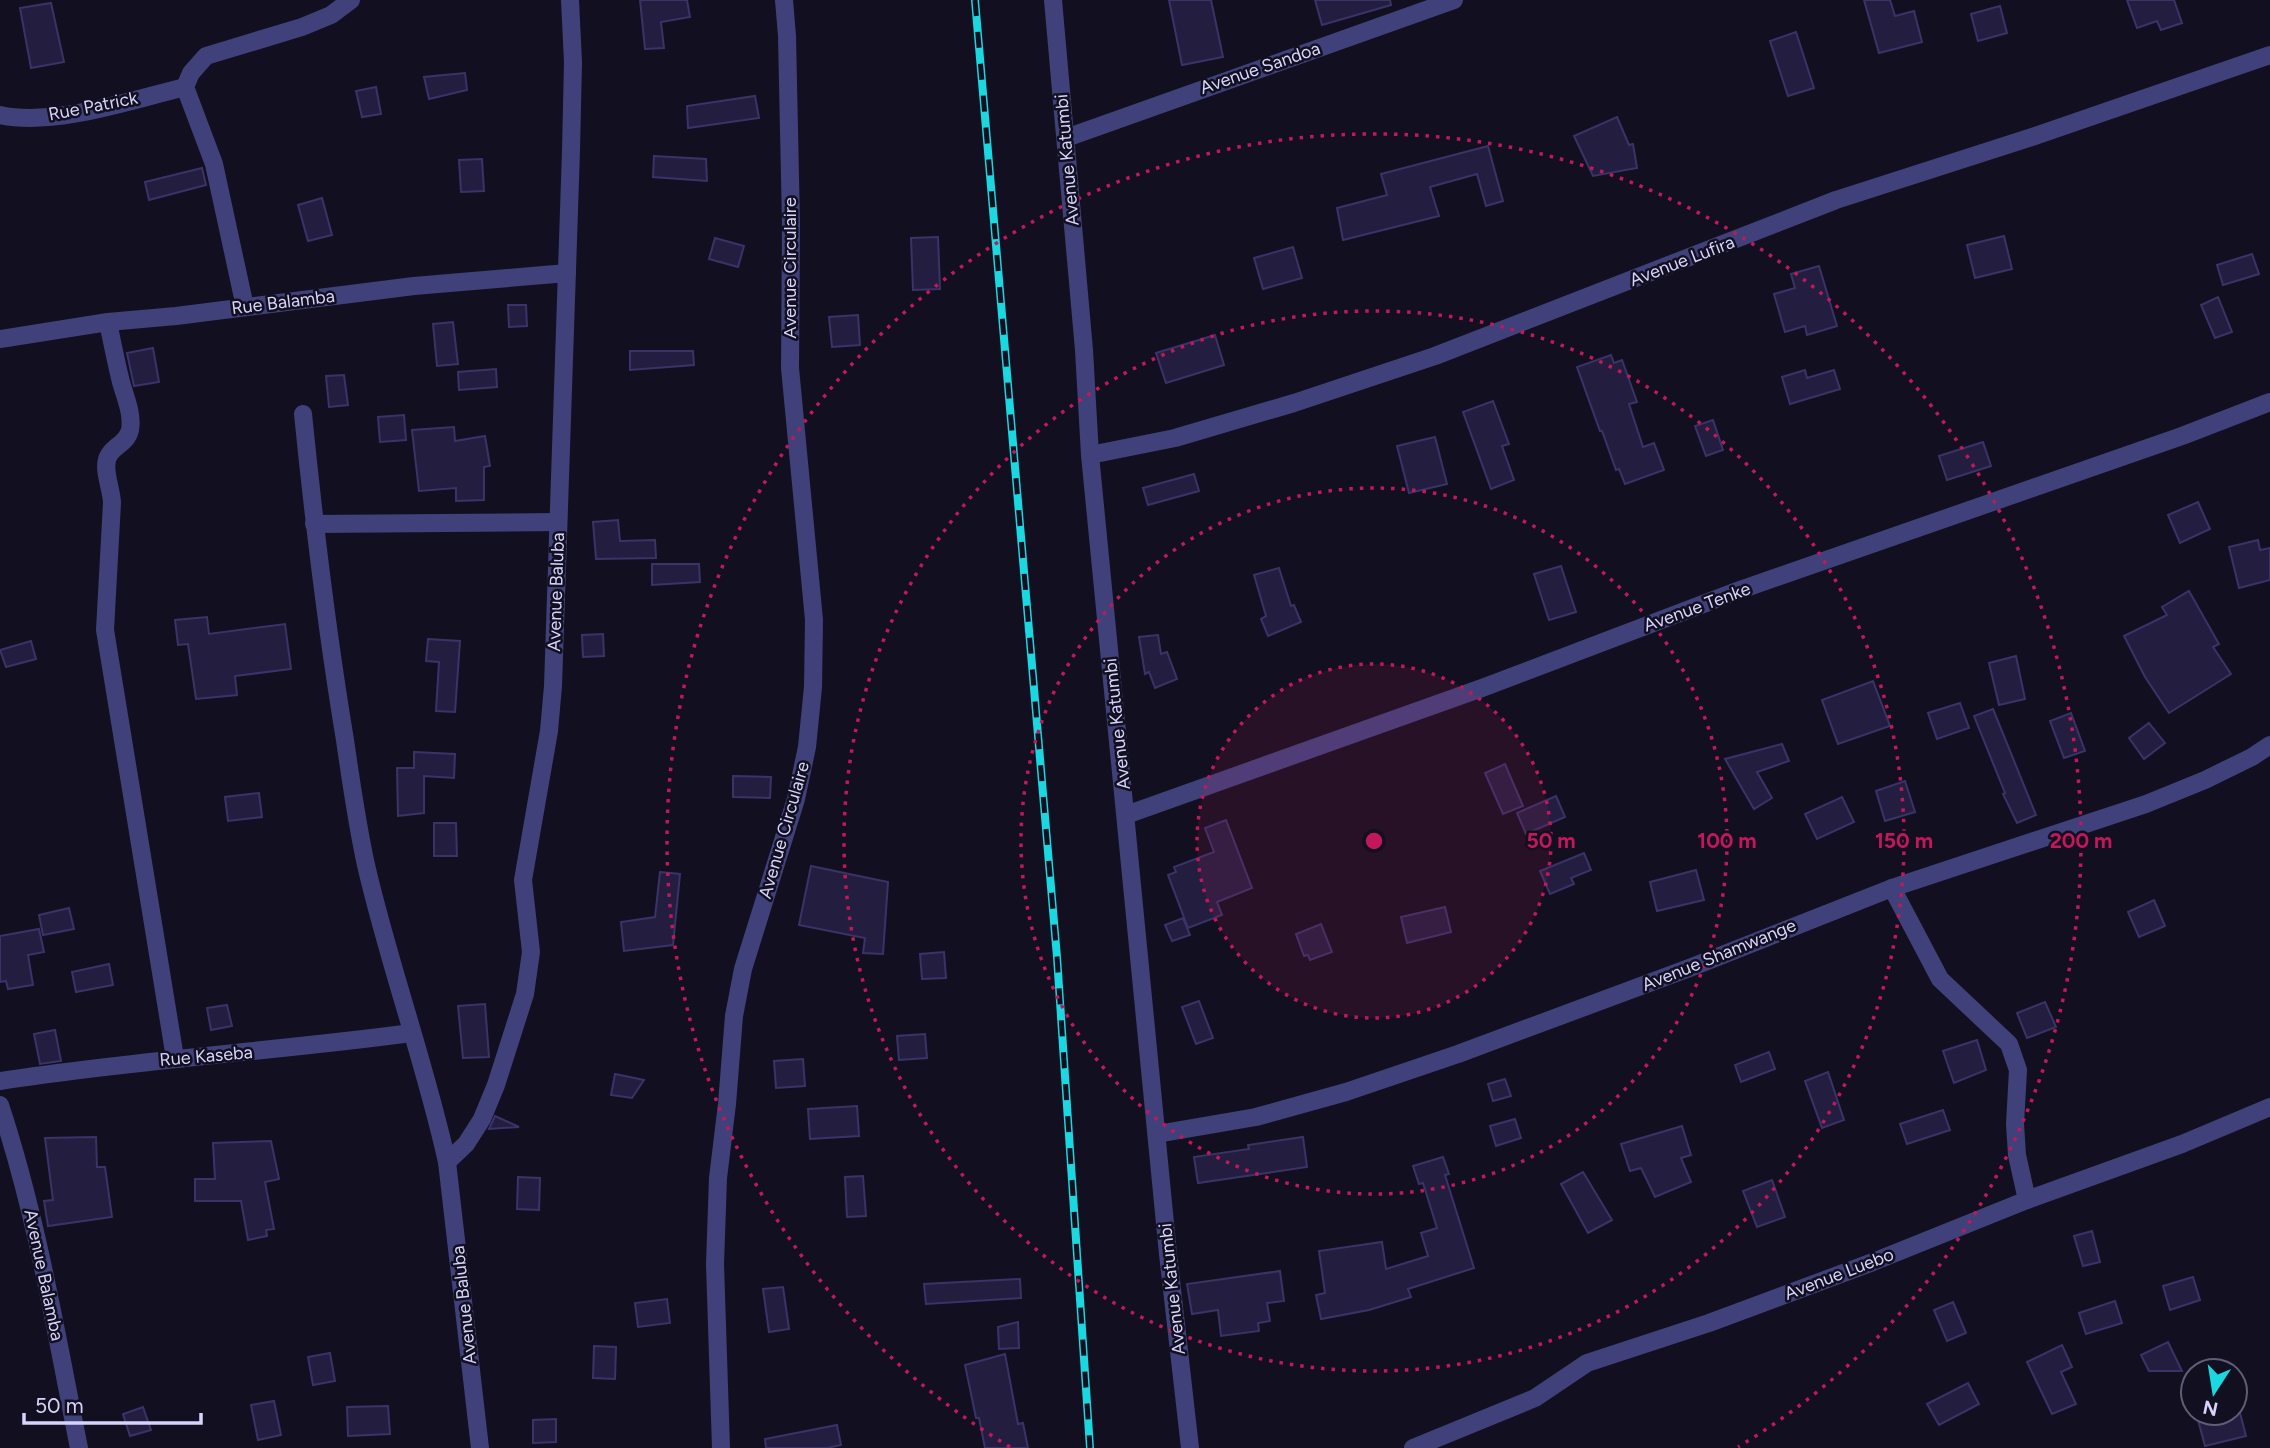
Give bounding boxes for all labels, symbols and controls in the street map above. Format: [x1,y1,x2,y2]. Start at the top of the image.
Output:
street label: Avenue Sandoa [1197,37,1323,99]
street label: Rue Patrick [46,87,140,125]
street label: Avenue Katumbi [1050,93,1084,227]
street label: Avenue Circulaire [779,197,801,339]
street label: Avenue Lufira [1626,231,1738,291]
street label: Rue Balamba [230,285,336,319]
street label: Avenue Baluba [543,532,569,652]
street label: Avenue Tenke [1640,577,1754,637]
street label: Avenue Katumbi [1099,657,1135,791]
street label: Avenue Circulaire [754,759,814,901]
text: 50 m [1526,828,1576,853]
text: 100 m [1697,828,1757,853]
text: 150 m [1875,828,1933,853]
text: 200 m [2050,828,2112,853]
centre of rings [1362,829,1386,853]
street label: Avenue Shamwange [1639,914,1799,996]
street label: Rue Kaseba [158,1041,254,1071]
street label: Avenue Balamba [19,1207,69,1343]
street label: Avenue Katumbi [1154,1222,1190,1356]
street label: Avenue Luebo [1781,1243,1897,1305]
street label: Avenue Baluba [447,1245,481,1365]
north arrow [2179,1357,2249,1427]
scale bar [24,1382,201,1426]
text: 50 m [35,1393,84,1418]
text: N [2201,1395,2220,1421]

